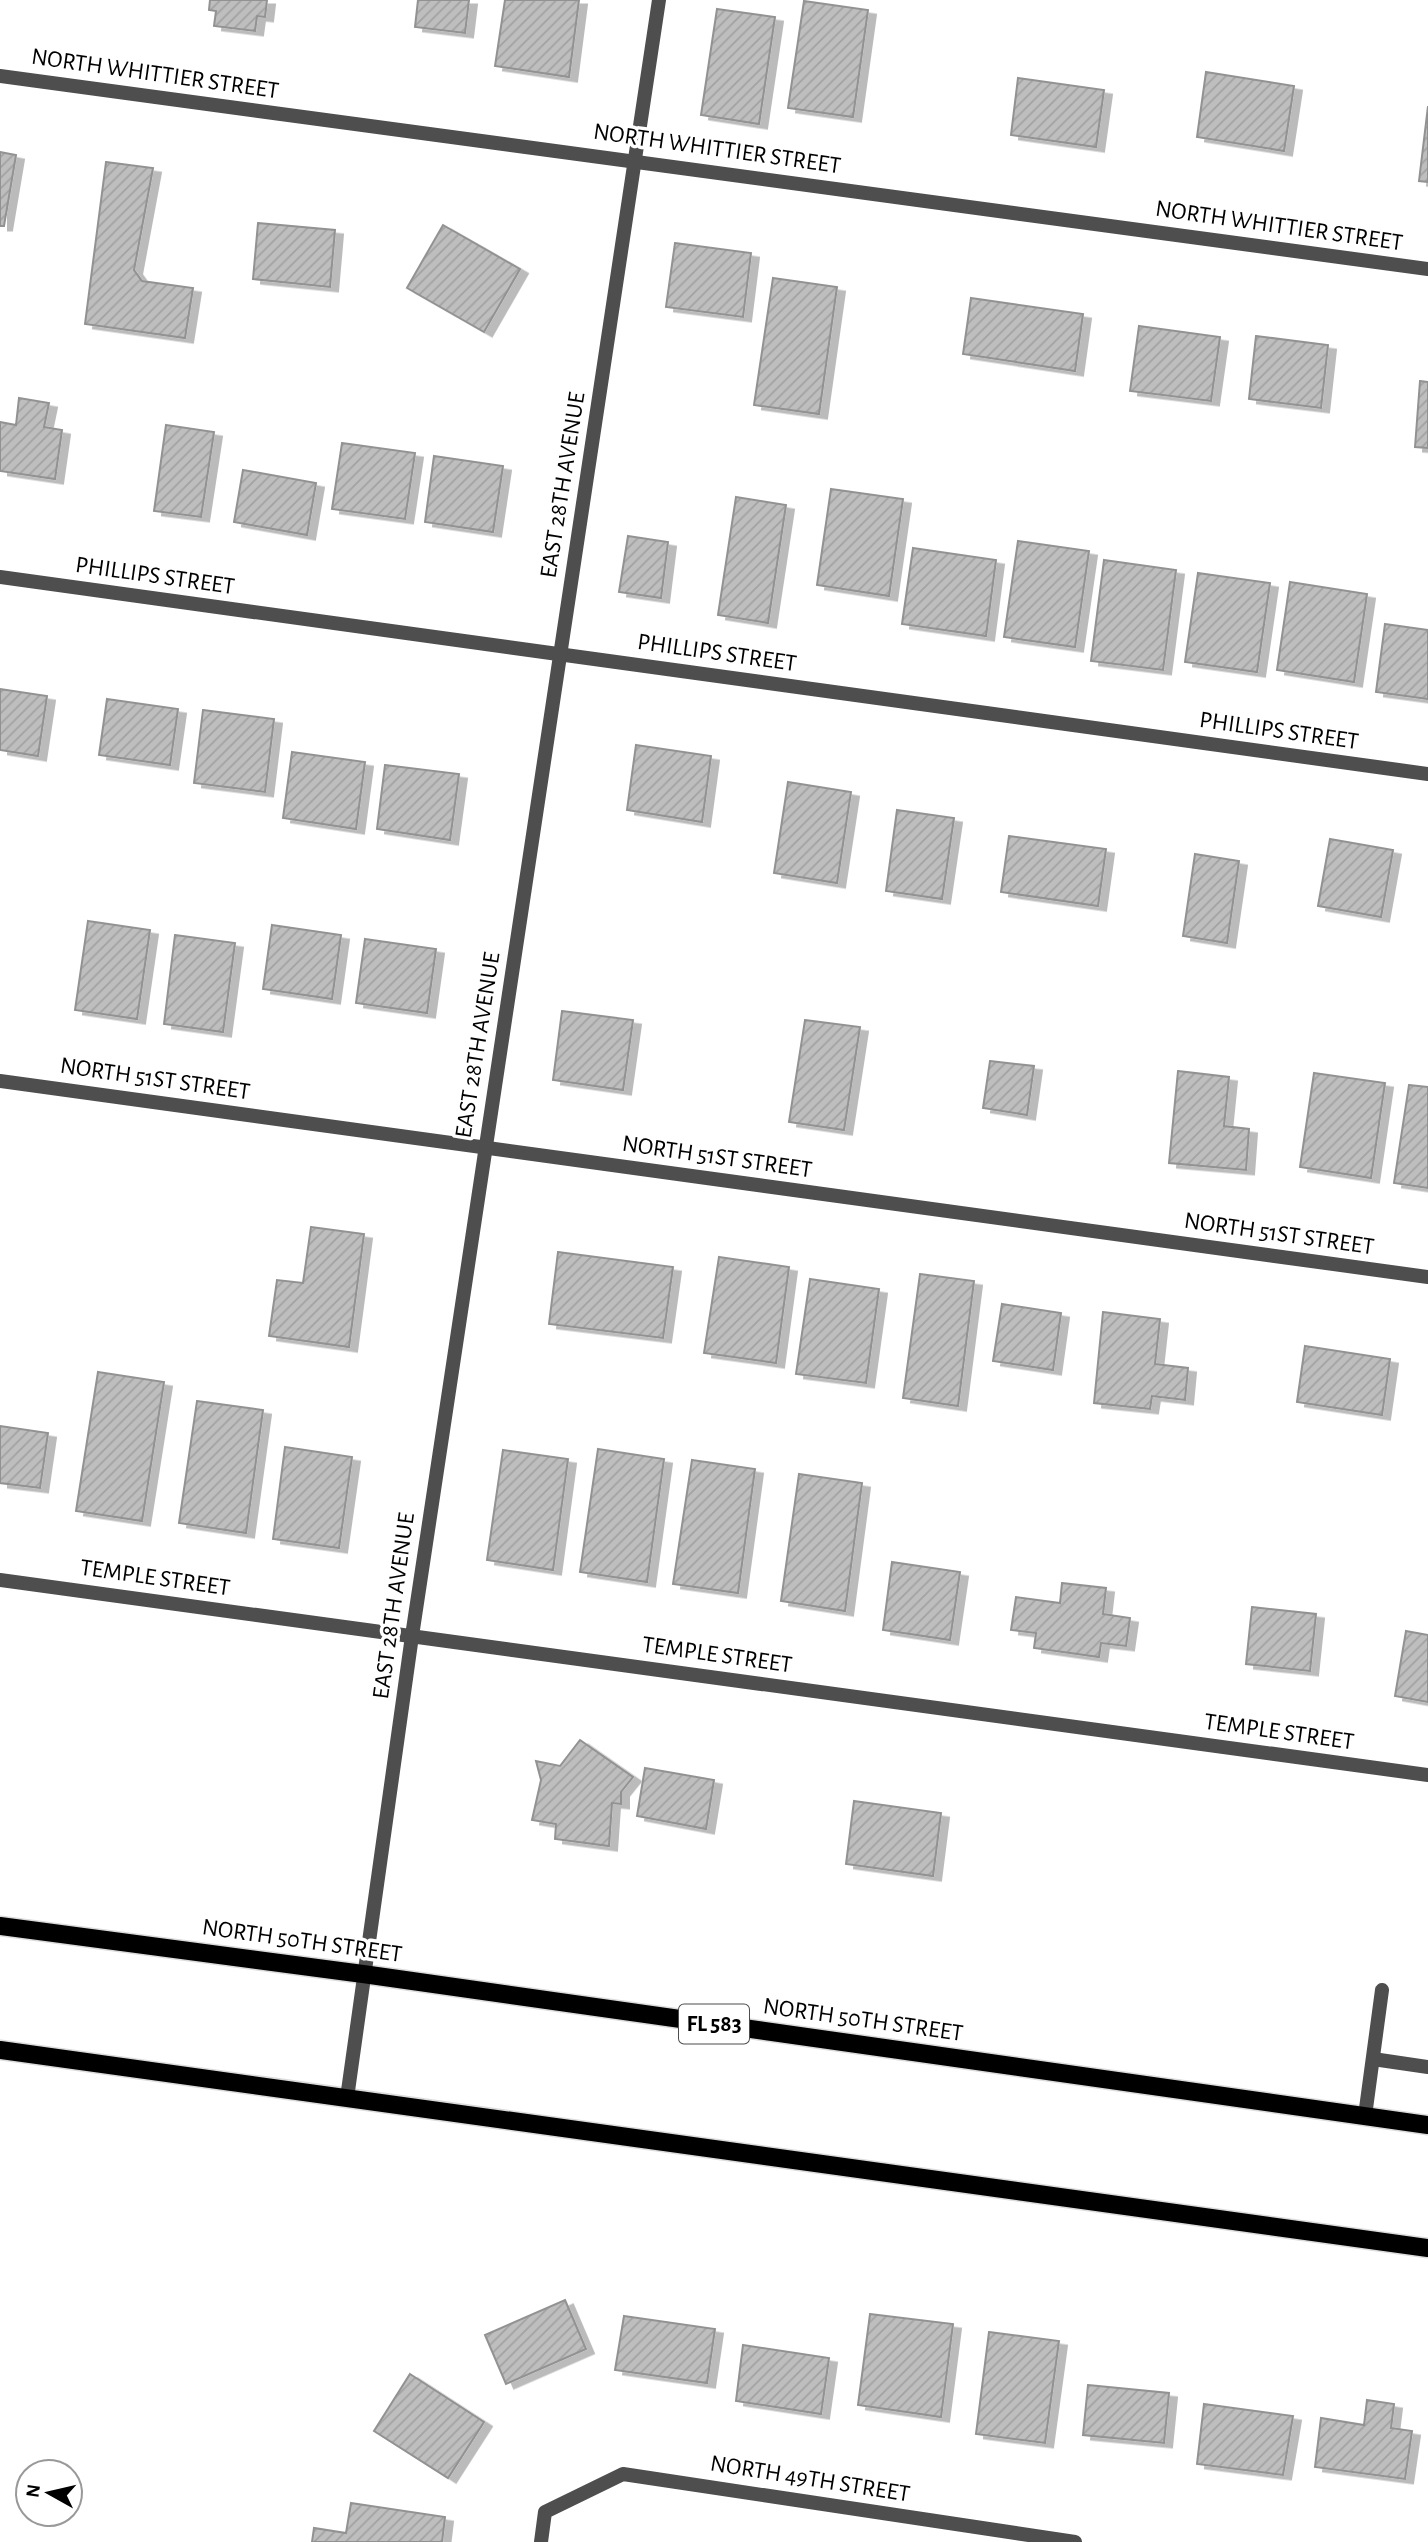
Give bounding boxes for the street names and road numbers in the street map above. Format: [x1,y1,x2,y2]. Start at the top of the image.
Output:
street label: NORTH WHITTIER STREET [30,45,280,103]
street label: NORTH WHITTIER STREET [592,120,842,178]
street label: NORTH WHITTIER STREET [1154,197,1404,255]
street label: EAST 28TH AVENUE [536,390,590,580]
street label: PHILLIPS STREET [74,553,236,599]
street label: PHILLIPS STREET [636,630,798,676]
street label: PHILLIPS STREET [1198,708,1360,754]
street label: EAST 28TH AVENUE [451,950,505,1140]
street label: NORTH 51ST STREET [58,1054,252,1104]
street label: NORTH 51ST STREET [620,1132,814,1182]
street label: NORTH 51ST STREET [1182,1209,1376,1259]
street label: EAST 28TH AVENUE [369,1511,419,1701]
street label: TEMPLE STREET [78,1556,232,1600]
street label: TEMPLE STREET [640,1633,794,1677]
street label: TEMPLE STREET [1202,1710,1356,1754]
street label: NORTH 50TH STREET [201,1915,404,1967]
street label: NORTH 50TH STREET [762,1994,965,2046]
road number: FL 583 [679,2005,749,2044]
street label: NORTH 49TH STREET [709,2451,912,2507]

